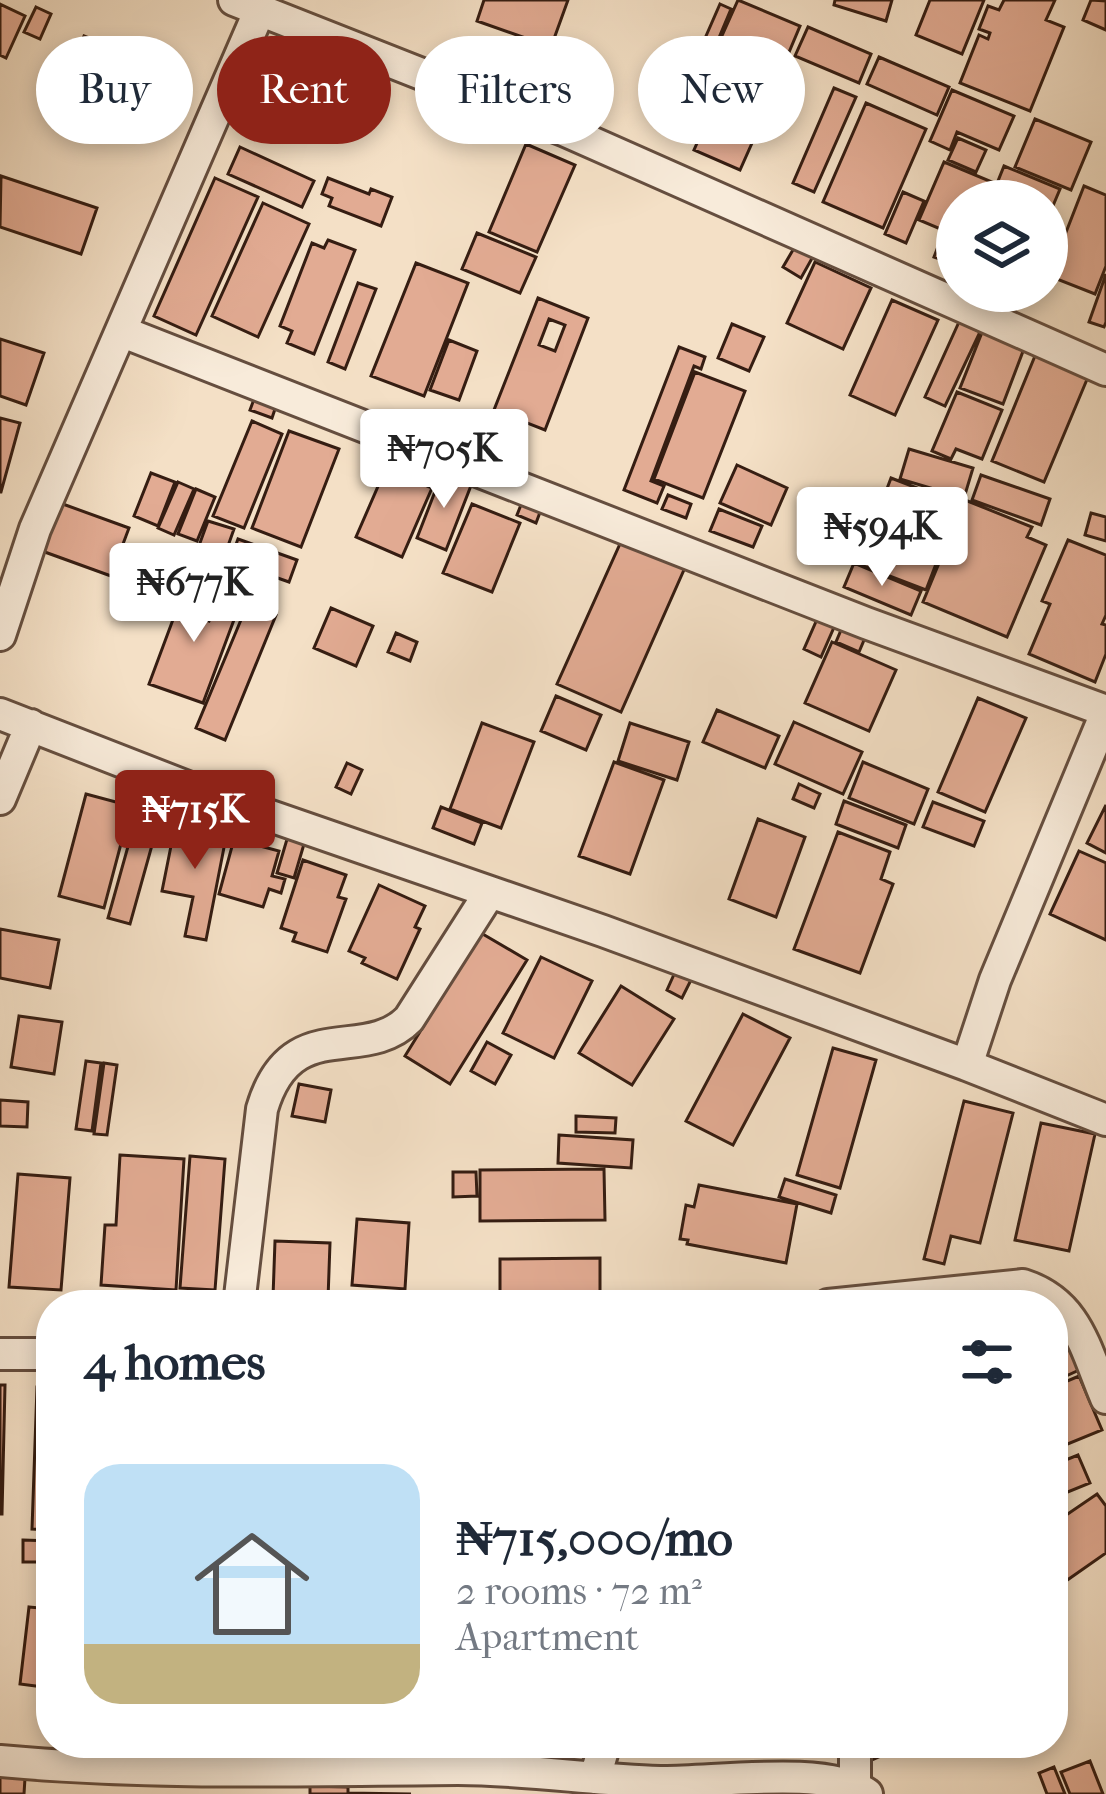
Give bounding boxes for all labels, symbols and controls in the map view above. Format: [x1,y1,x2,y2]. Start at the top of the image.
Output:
chip: Buy [36,36,193,144]
chip: Rent [217,36,391,144]
chip: Filters [415,36,614,144]
chip: New [638,36,805,144]
map controls [936,180,1068,312]
button: layers [936,180,1068,312]
pin: ₦705K [360,409,528,511]
text: ₦705K [387,425,501,471]
pin: ₦594K [798,487,966,589]
text: ₦594K [824,503,940,549]
pin: ₦677K [110,543,278,645]
text: ₦677K [136,559,252,605]
pin: ₦715K [111,770,279,872]
text: ₦715K [142,786,248,832]
icon: filters [954,1329,1020,1395]
text: 4 homes [84,1332,265,1392]
text: ₦715,000/mo [456,1508,733,1568]
icon: home [180,1512,324,1656]
text: 2 rooms · 72 m² [456,1568,702,1614]
text: Apartment [456,1614,639,1660]

